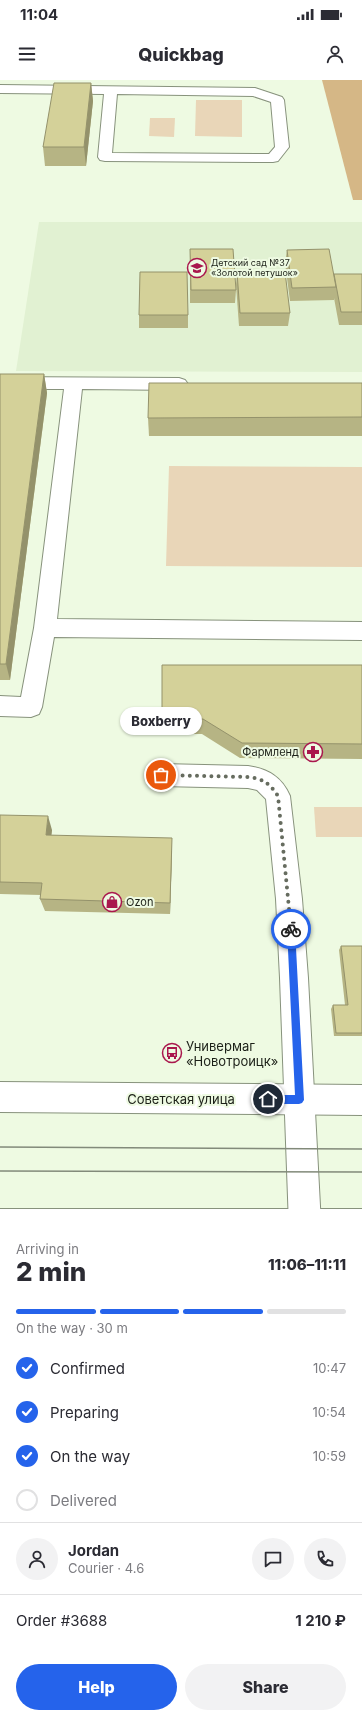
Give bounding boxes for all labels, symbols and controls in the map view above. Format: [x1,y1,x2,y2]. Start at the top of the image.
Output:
text: 11:04 [20,5,58,24]
icon: menu [16,43,38,65]
icon: person [324,43,346,65]
text: Quickbag [138,44,224,65]
school or university icon: Детский сад №37 «Золотой петушок» [186,257,208,279]
place label: Детский сад №37 «Золотой петушок» [211,257,298,278]
callout: Boxberry [120,707,202,735]
text: Boxberry [131,713,191,729]
pharmacy icon: Фармленд [302,741,324,763]
place label: Фармленд [242,745,299,759]
pin [144,758,178,792]
icon: bag [150,764,172,786]
shop icon: Ozon [101,891,123,913]
place label: Ozon [126,895,153,909]
courier [271,909,311,949]
icon: bike [280,918,302,940]
place label: Универмаг «Новотроицк» [186,1038,278,1069]
bus stop icon: Универмаг «Новотроицк» [161,1042,183,1064]
pin [251,1082,285,1116]
icon: home [257,1088,279,1110]
street label: Советская улица [127,1091,235,1107]
text: Arriving in [16,1241,79,1257]
text: 11:06–11:11 [268,1255,346,1274]
text: 2 min [16,1256,86,1287]
text: On the way · 30 m [16,1320,128,1336]
icon: check [16,1357,38,1379]
text: Confirmed [50,1359,125,1378]
text: 10:47 [313,1360,346,1376]
icon: check [16,1401,38,1423]
text: Preparing [50,1403,119,1422]
text: 10:54 [312,1404,346,1420]
icon: check [16,1445,38,1467]
text: On the way [50,1447,130,1466]
text: 10:59 [313,1448,346,1464]
text: Delivered [50,1491,117,1510]
button: person [16,1538,58,1580]
button: chat [252,1538,294,1580]
button: phone [304,1538,346,1580]
text: Jordan [68,1541,119,1560]
text: Courier · 4.6 [68,1560,144,1576]
text: Order #3688 [16,1611,107,1630]
text: 1 210 ₽ [295,1611,346,1630]
button: Help [16,1664,177,1710]
button: Share [185,1664,346,1710]

